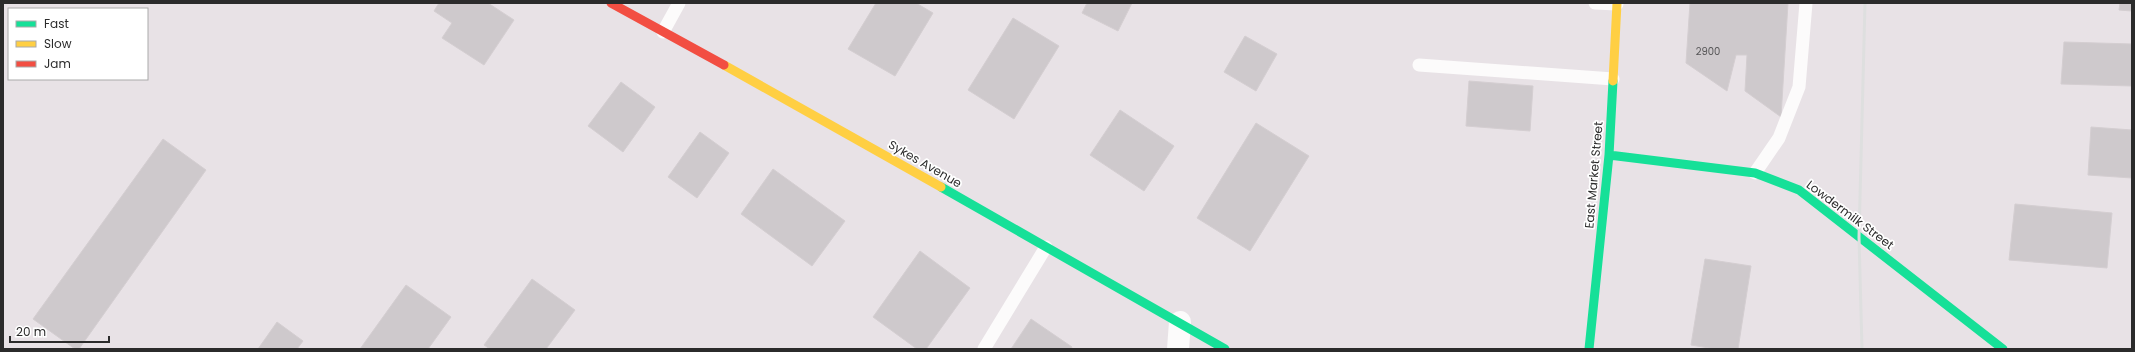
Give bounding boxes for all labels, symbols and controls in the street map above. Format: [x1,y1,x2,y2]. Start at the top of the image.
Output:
legend [8,8,148,80]
text: Fast [44,15,69,32]
text: Slow [44,35,72,52]
house number: 2900 [1696,44,1720,59]
text: Jam [44,55,71,72]
street label: East Market Street [1580,121,1607,229]
street label: Sykes Avenue [886,136,965,191]
street label: Lowdermilk Street [1803,176,1898,253]
scale bar [10,318,109,344]
text: 20 m [16,323,46,340]

